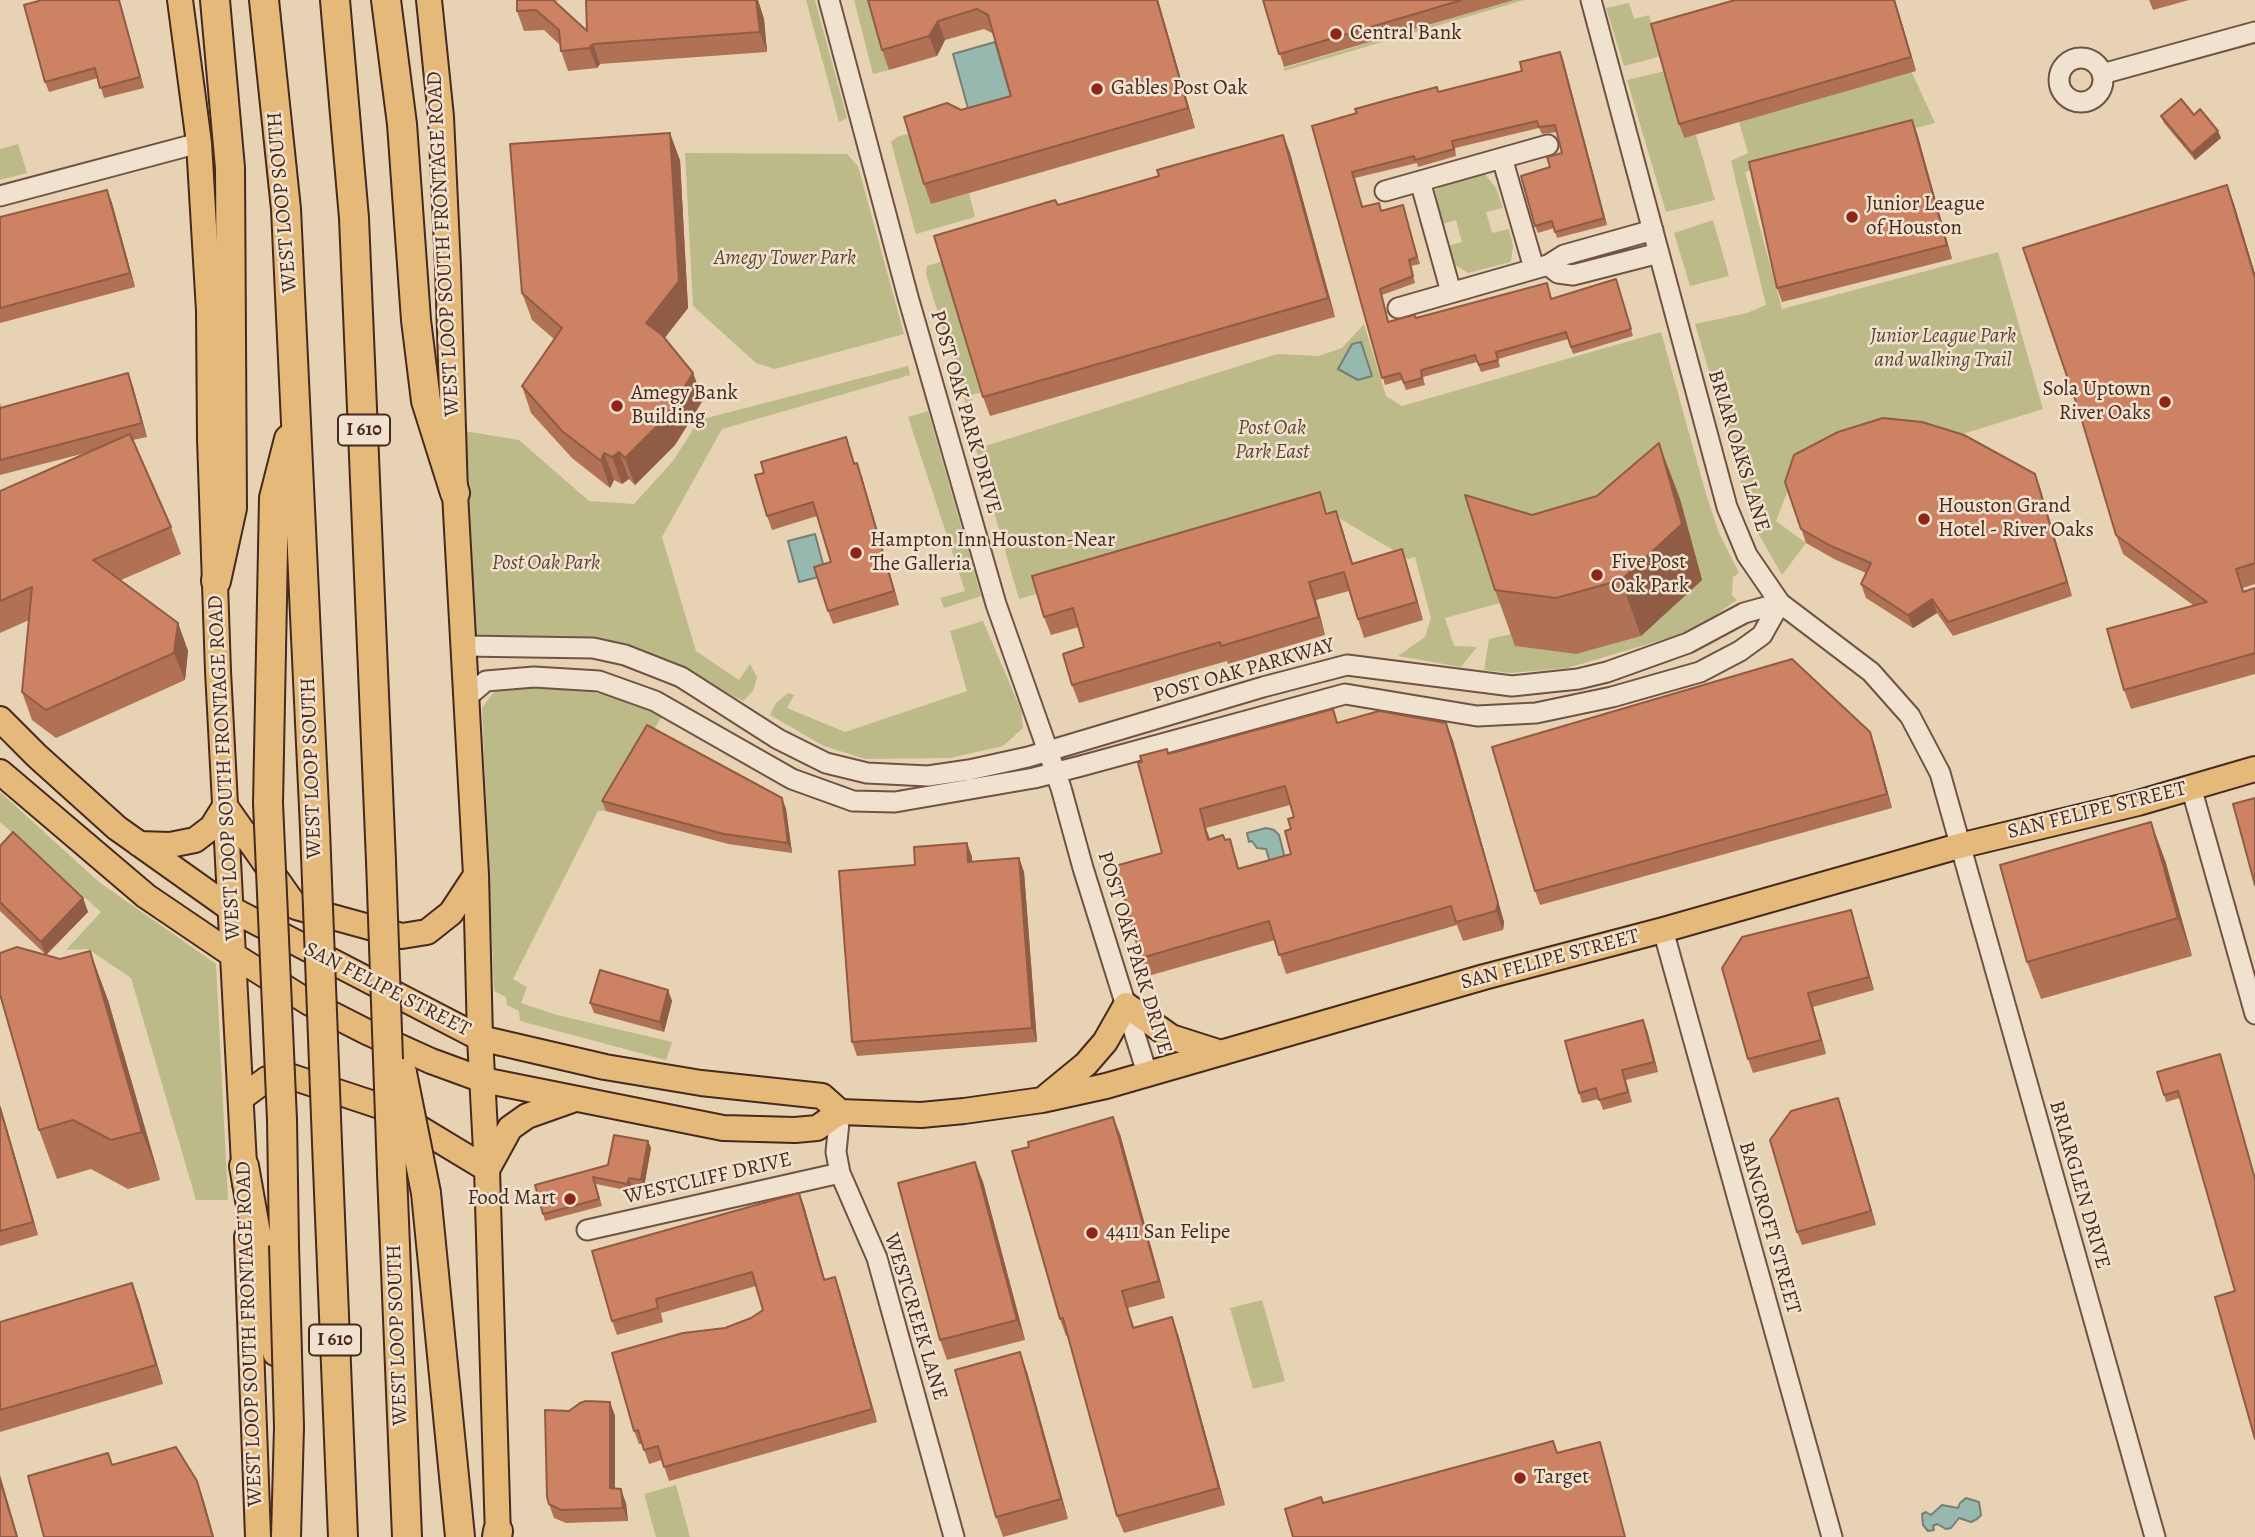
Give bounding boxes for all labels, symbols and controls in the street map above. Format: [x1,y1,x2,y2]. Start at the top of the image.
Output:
place label: Central Bank [1350,21,1462,47]
marker: Central Bank [1328,26,1344,42]
street label: WEST LOOP SOUTH FRONTAGE ROAD [422,71,466,417]
place label: Gables Post Oak [1111,76,1248,102]
marker: Gables Post Oak [1089,81,1105,97]
street label: WEST LOOP SOUTH [263,111,303,293]
place label: Junior League of Houston [1866,192,1985,242]
marker: Junior League of Houston [1844,209,1860,225]
park label: Amegy Tower Park [714,246,856,272]
street label: POST OAK PARK DRIVE [924,307,1006,517]
park label: Junior League Park and walking Trail [1870,324,2016,374]
street label: BRIAR OAKS LANE [1701,367,1775,535]
place label: Sola Uptown River Oaks [2042,377,2151,427]
place label: Amegy Bank Building [631,381,738,431]
marker: Sola Uptown River Oaks [2157,394,2173,410]
marker: Amegy Bank Building [609,398,625,414]
road number: I 610 [338,414,390,446]
park label: Post Oak Park East [1235,416,1309,466]
place label: Houston Grand Hotel - River Oaks [1938,494,2094,544]
marker: Houston Grand Hotel - River Oaks [1916,511,1932,527]
place label: Hampton Inn Houston-Near The Galleria [870,528,1115,578]
marker: Hampton Inn Houston-Near The Galleria [848,545,864,561]
place label: Five Post Oak Park [1611,550,1689,600]
park label: Post Oak Park [492,551,600,577]
marker: Five Post Oak Park [1589,567,1605,583]
street label: WEST LOOP SOUTH FRONTAGE ROAD [203,595,247,941]
street label: POST OAK PARKWAY [1150,633,1338,709]
street label: WEST LOOP SOUTH [296,677,328,859]
street label: SAN FELIPE STREET [2005,777,2189,845]
street label: POST OAK PARK DRIVE [1091,849,1177,1057]
street label: SAN FELIPE STREET [1458,924,1642,996]
street label: SAN FELIPE STREET [300,937,474,1043]
street label: BRIARGLEN DRIVE [2043,1098,2115,1272]
street label: BANCROFT STREET [1732,1139,1806,1317]
street label: WESTCLIFF DRIVE [622,1147,794,1211]
street label: WEST LOOP SOUTH FRONTAGE ROAD [231,1161,269,1507]
place label: Food Mart [468,1186,556,1212]
marker: Food Mart [562,1191,578,1207]
place label: 4411 San Felipe [1106,1220,1230,1246]
marker: 4411 San Felipe [1084,1225,1100,1241]
street label: WESTCREEK LANE [878,1230,952,1404]
street label: WEST LOOP SOUTH [382,1244,414,1426]
road number: I 610 [309,1324,361,1356]
place label: Target [1534,1465,1589,1491]
marker: Target [1512,1470,1528,1486]

